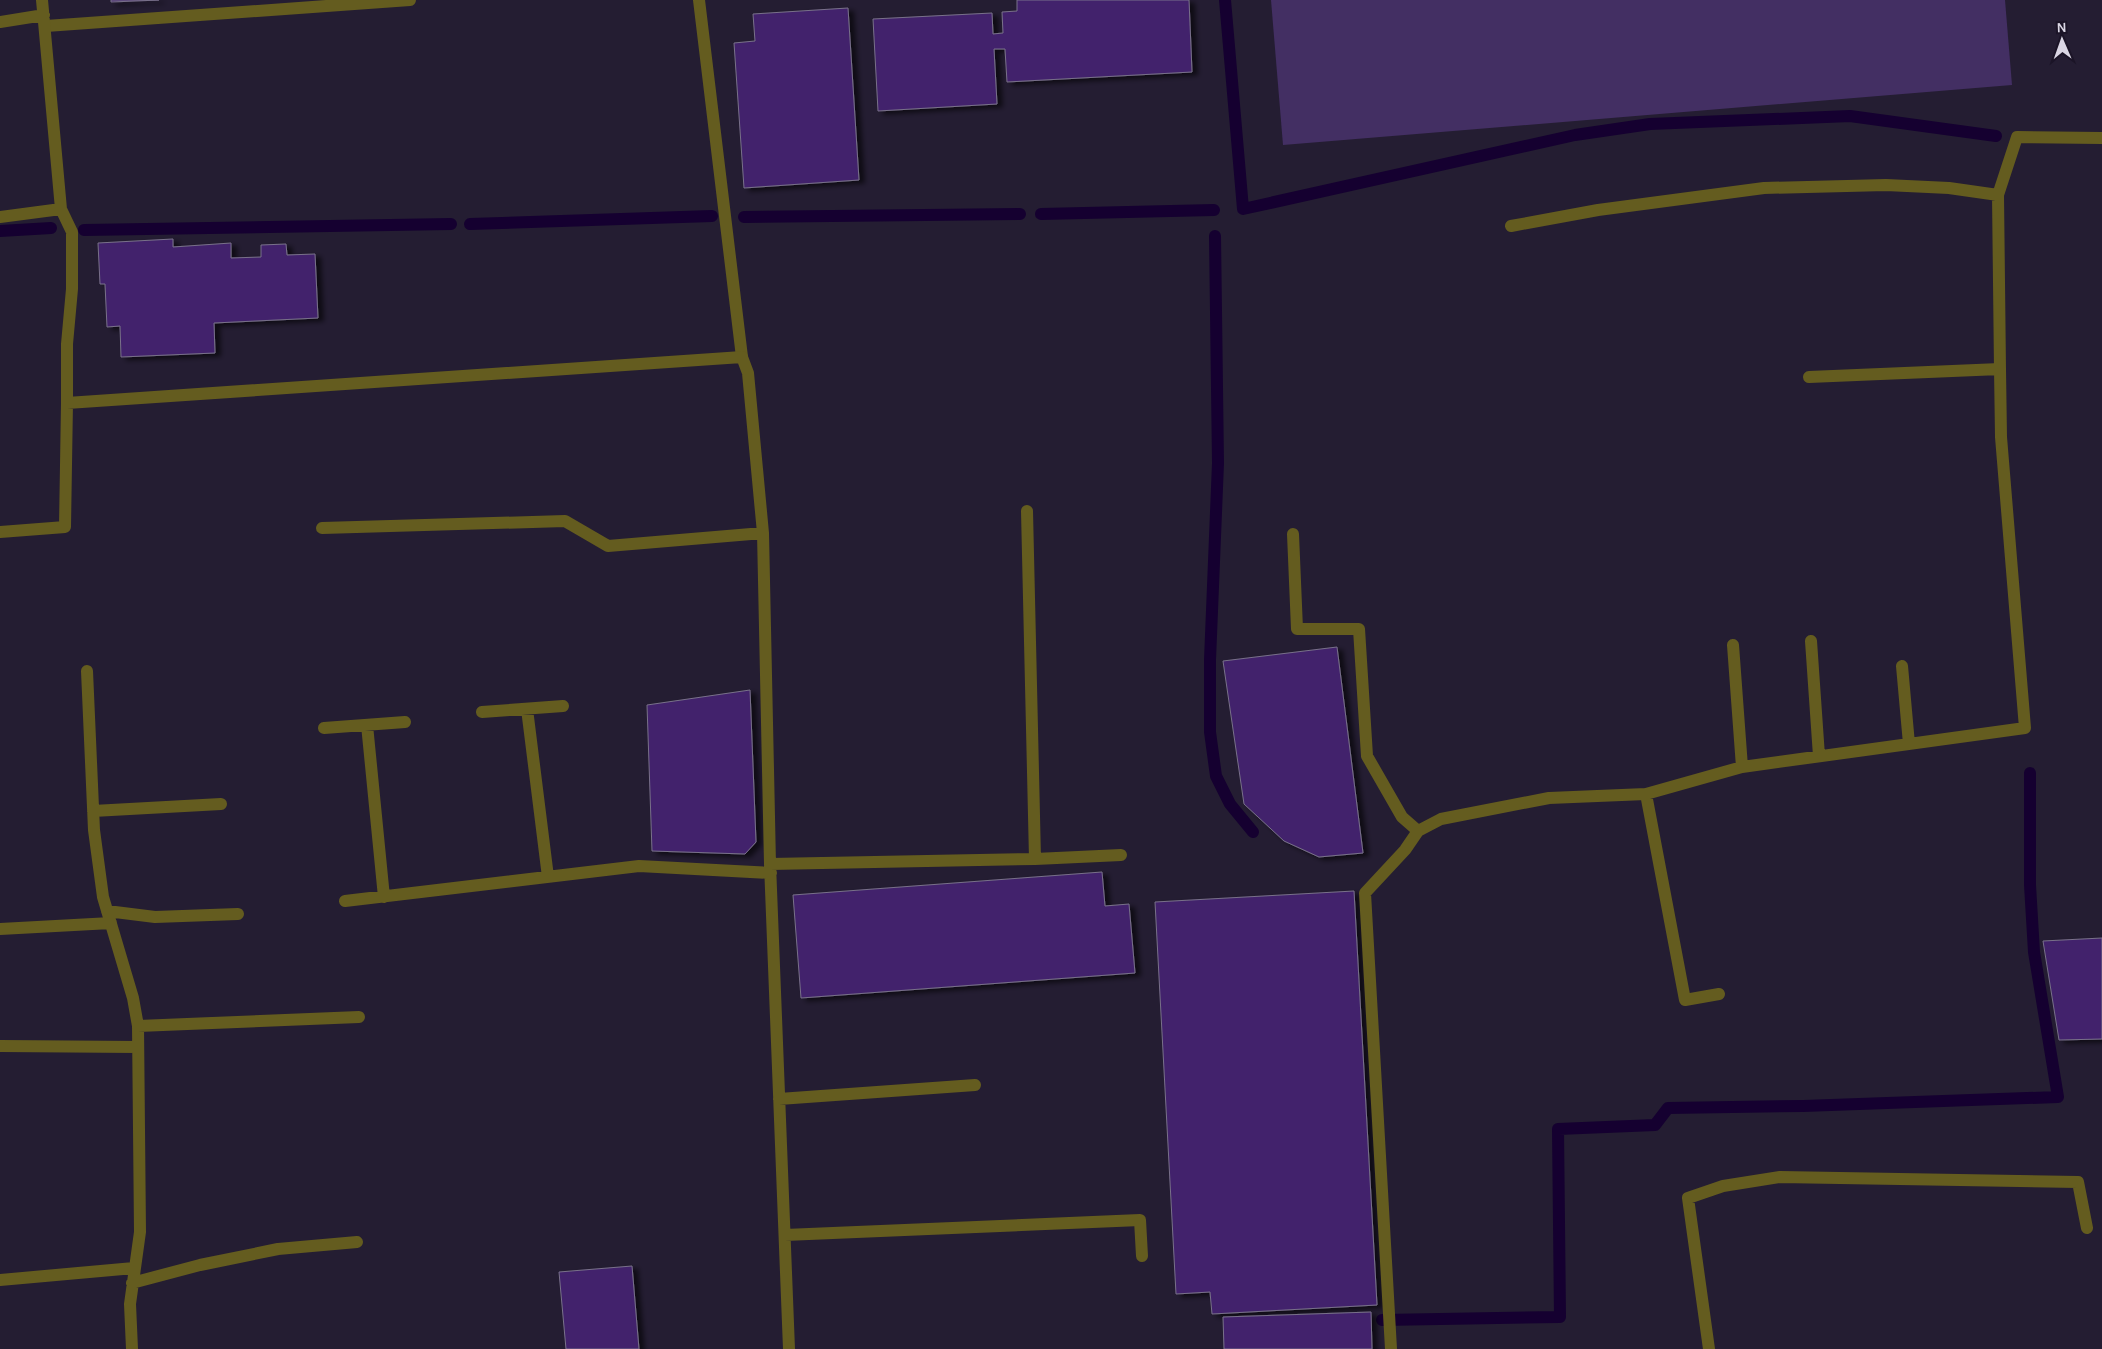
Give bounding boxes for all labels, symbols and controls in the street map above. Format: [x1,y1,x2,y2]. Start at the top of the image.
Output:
north arrow [2037,15,2087,65]
text: N [2056,19,2067,36]

